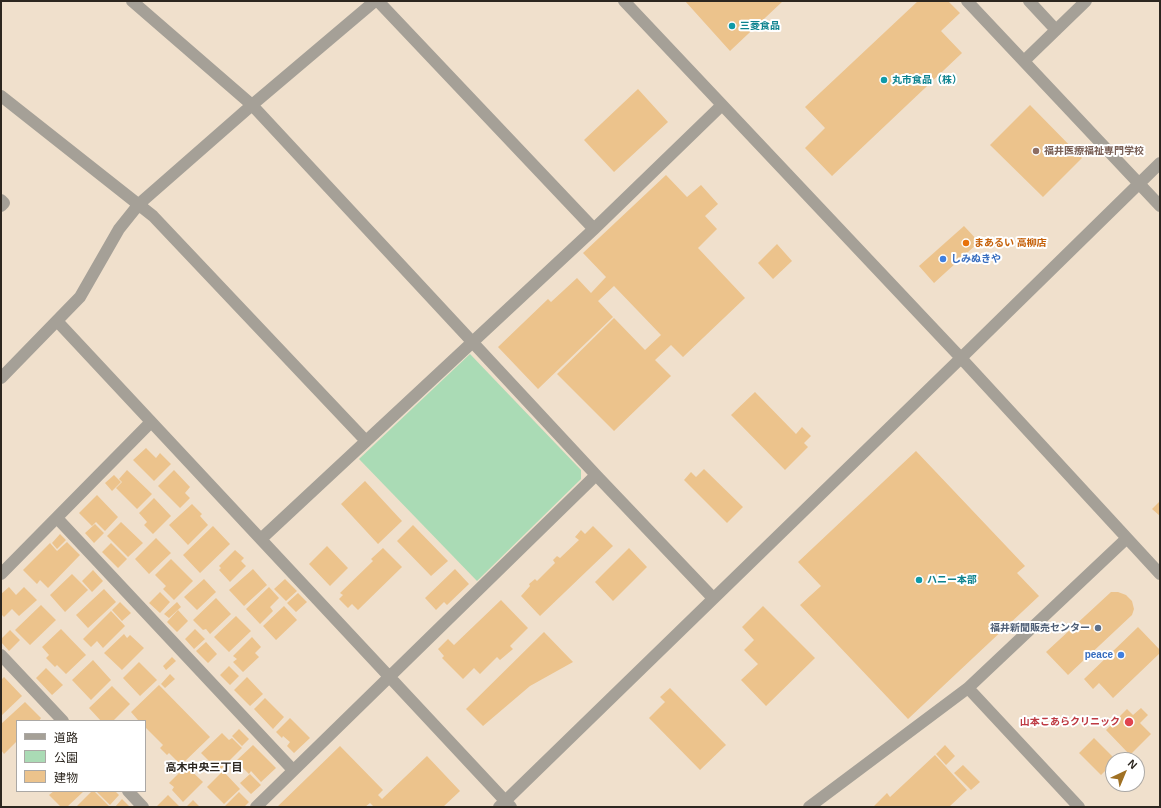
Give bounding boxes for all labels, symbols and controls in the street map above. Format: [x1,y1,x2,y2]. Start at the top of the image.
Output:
place label: 三菱食品 [740,20,780,32]
marker: 三菱食品 [727,21,737,31]
place label: 丸市食品（株） [892,74,962,86]
marker: 丸市食品（株） [879,75,889,85]
place label: 福井医療福祉専門学校 [1044,145,1144,157]
marker: 福井医療福祉専門学校 [1031,146,1041,156]
place label: まあるい 高柳店 [974,237,1047,249]
marker: まあるい 高柳店 [961,238,971,248]
place label: しみぬきや [951,253,1001,265]
marker: しみぬきや [938,254,948,264]
place label: ハニー本部 [927,574,977,586]
marker: ハニー本部 [914,575,924,585]
place label: 福井新聞販売センター [990,622,1090,634]
marker: 福井新聞販売センター [1093,623,1103,633]
place label: peace [1085,649,1113,661]
marker: peace [1116,650,1126,660]
place label: 山本こあらクリニック [1020,716,1120,728]
marker: 山本こあらクリニック [1123,716,1135,728]
legend [16,720,146,792]
text: 道路 [54,731,78,745]
text: 公園 [54,751,78,765]
north arrow [1105,752,1145,792]
text: N [1126,757,1140,771]
district label: 高木中央三丁目 [166,761,242,775]
text: 建物 [54,771,78,785]

